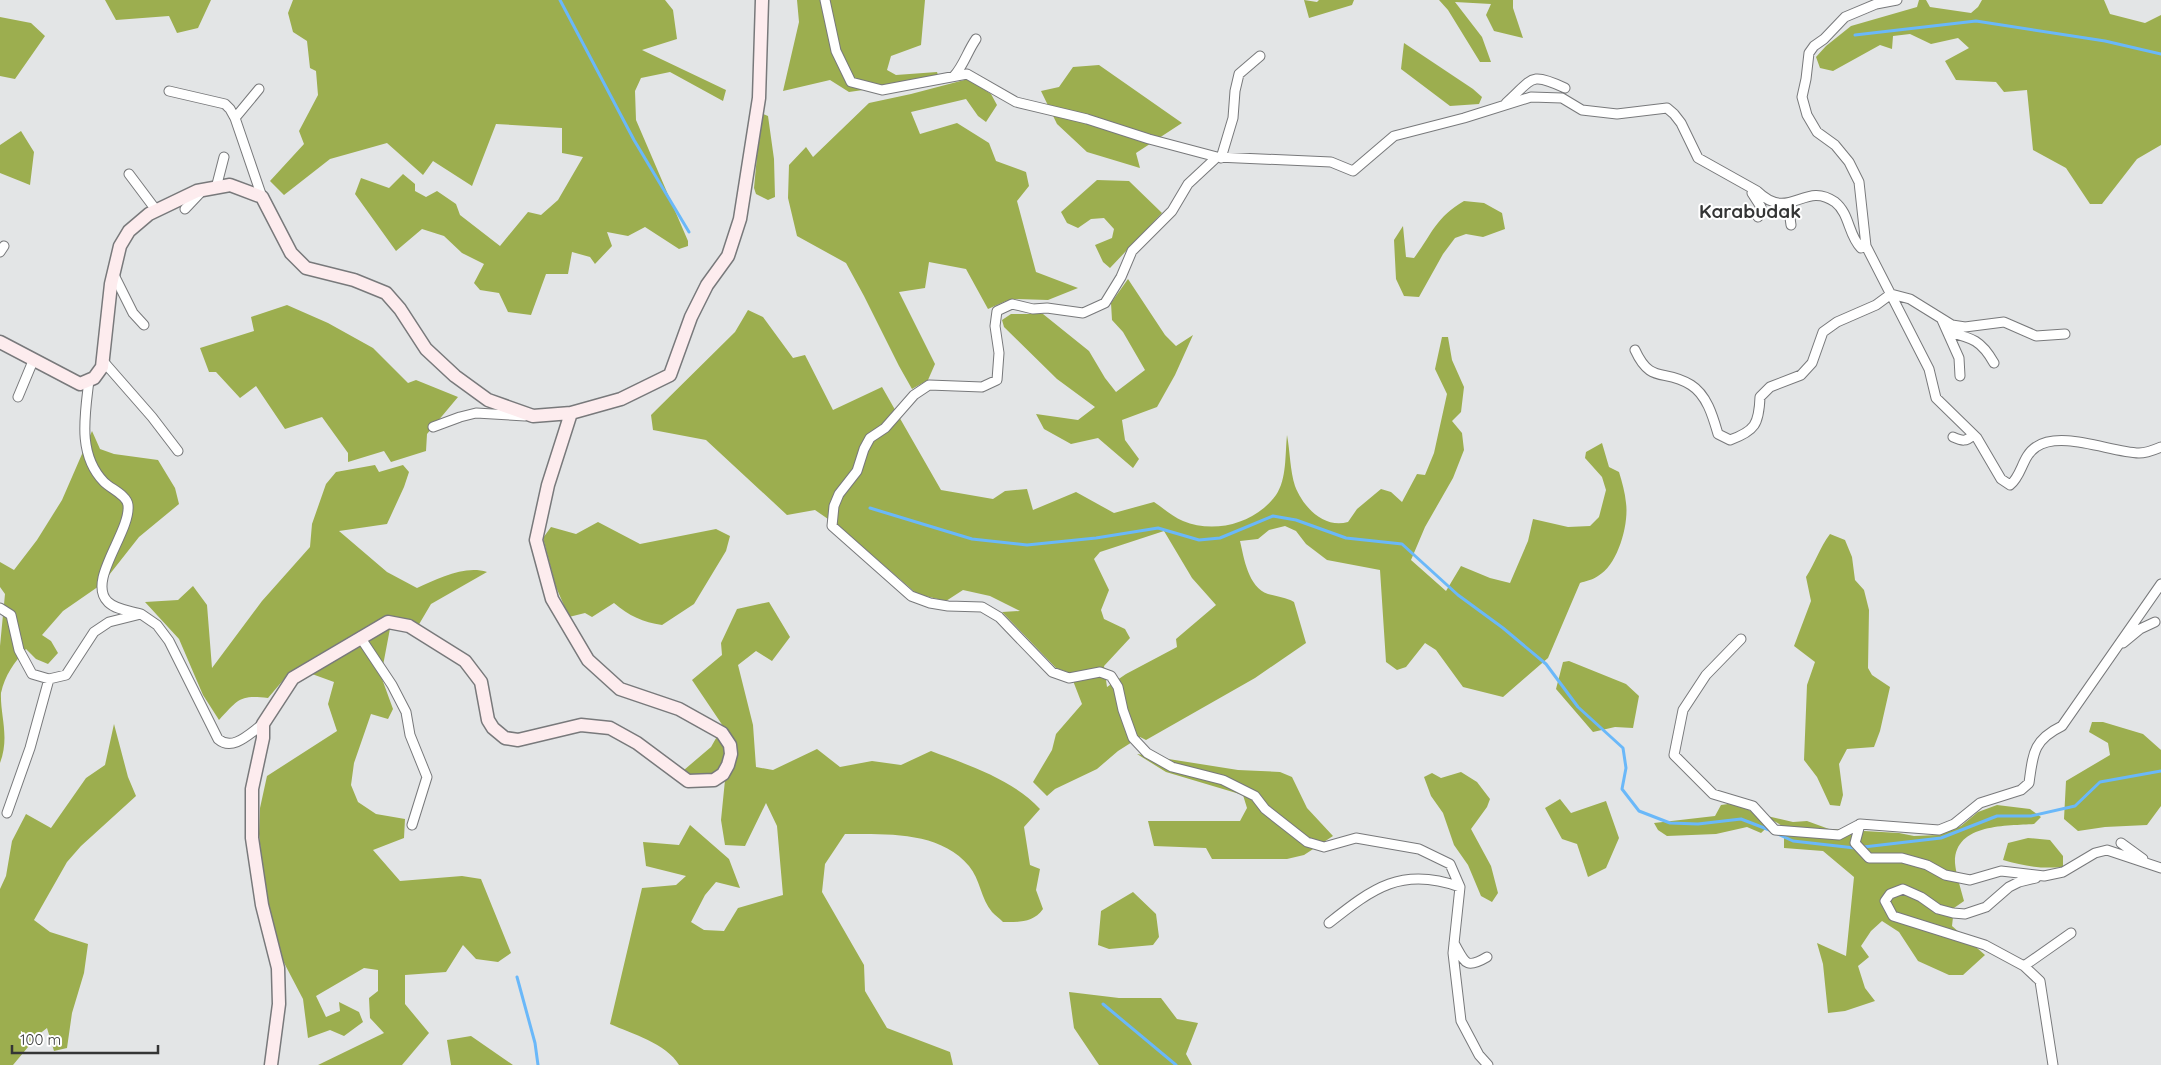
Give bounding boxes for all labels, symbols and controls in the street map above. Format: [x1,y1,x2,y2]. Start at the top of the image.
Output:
district label: Karabudak [1699,199,1801,223]
scale bar [12,1022,159,1054]
text: 100 m [20,1030,61,1049]

